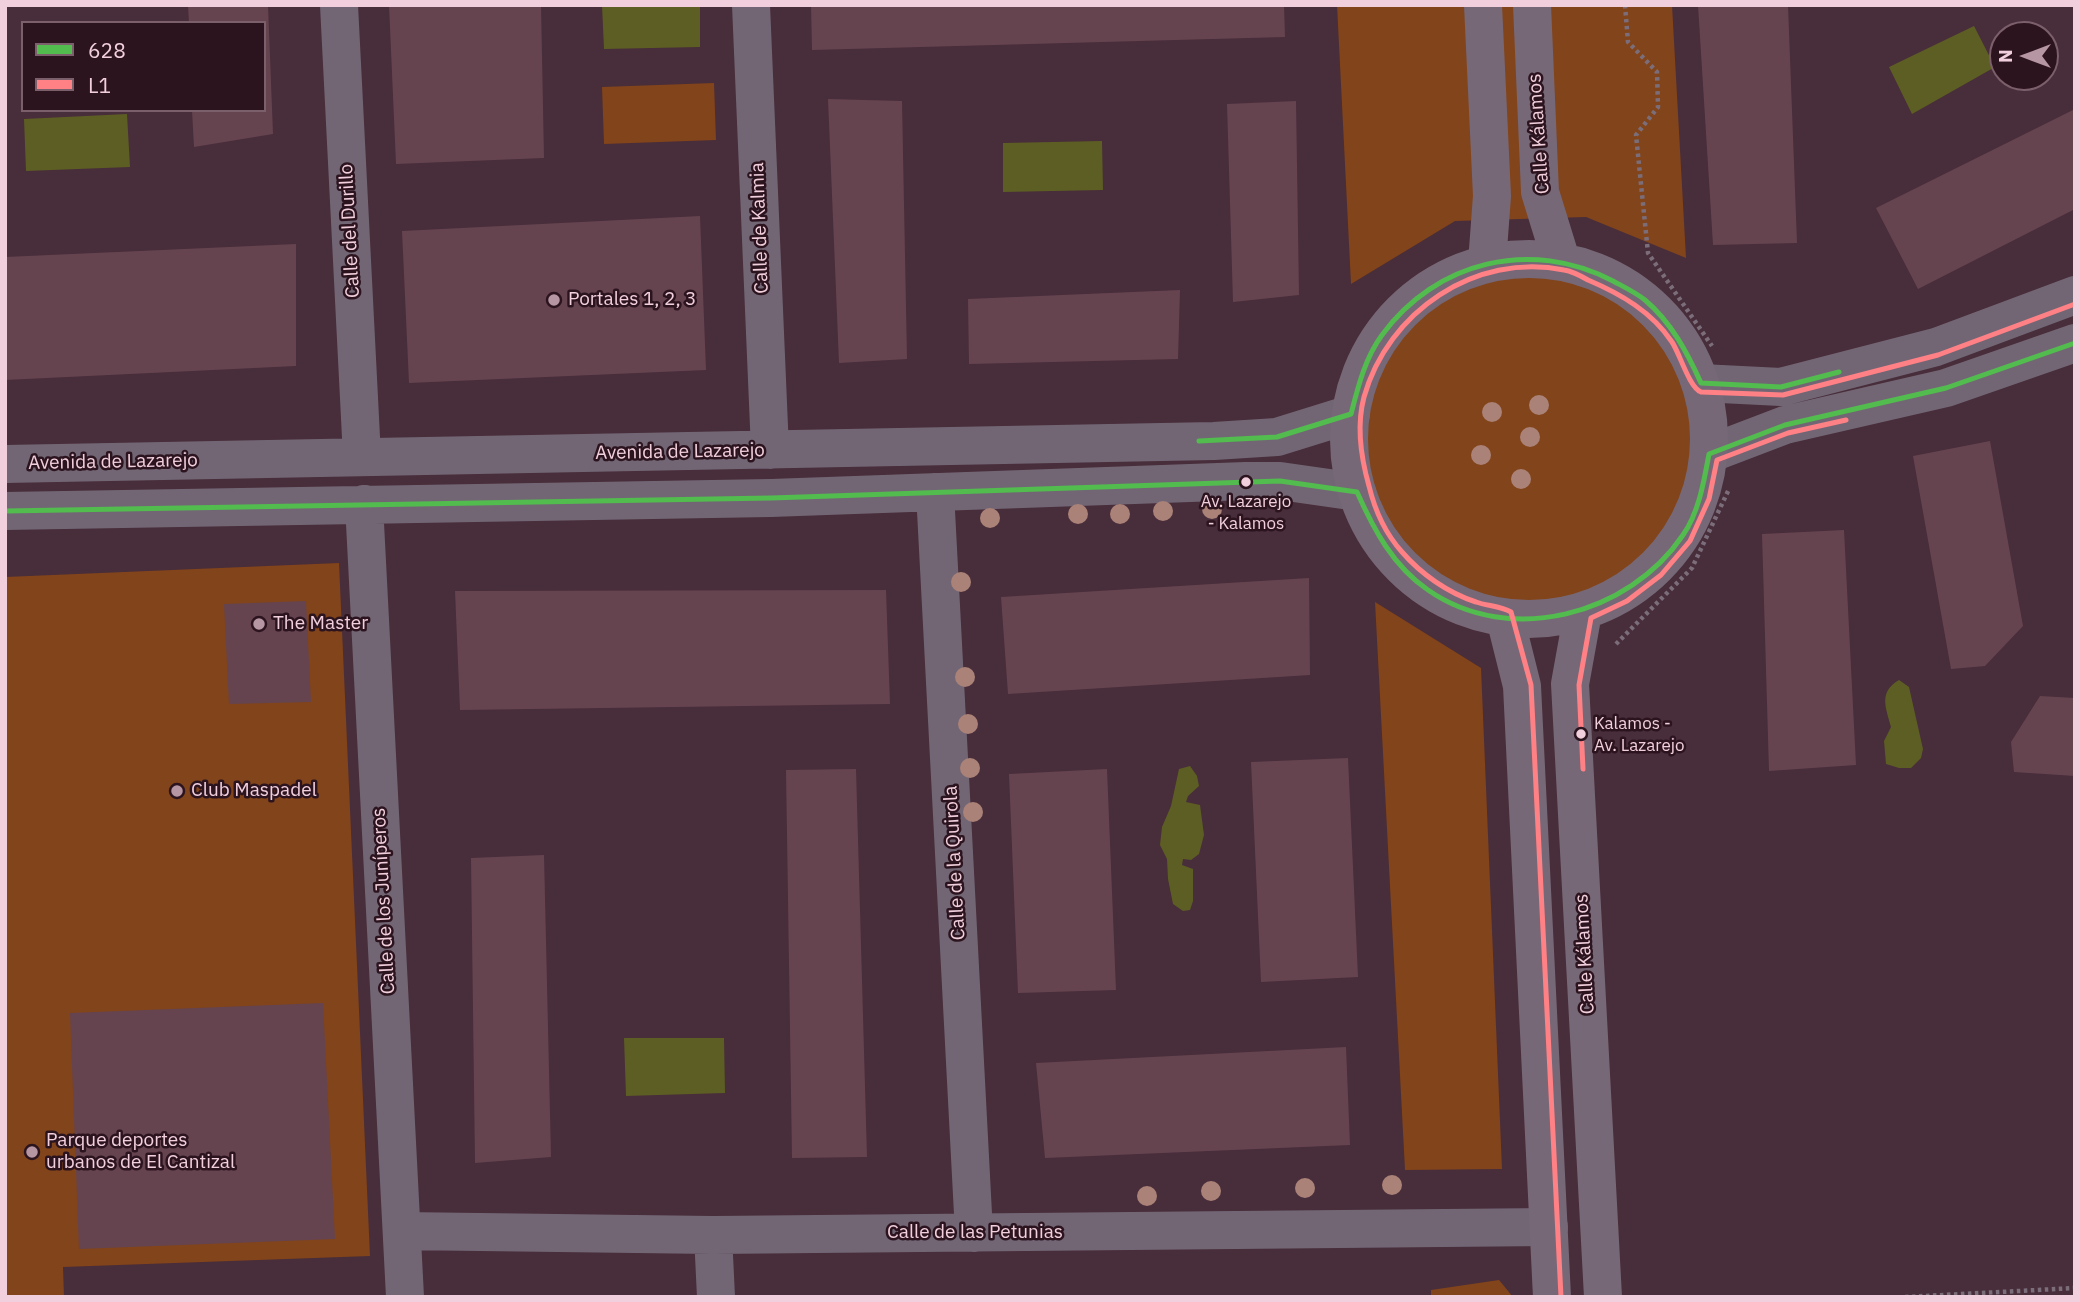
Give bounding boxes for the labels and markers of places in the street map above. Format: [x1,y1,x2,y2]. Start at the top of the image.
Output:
place label: Portales 1, 2, 3 [568,289,696,311]
marker: Portales 1, 2, 3 [546,292,562,308]
marker: Av. Lazarejo - Kalamos [1239,475,1253,489]
place label: Av. Lazarejo - Kalamos [1201,492,1291,532]
place label: The Master [273,613,368,635]
marker: The Master [251,616,267,632]
place label: Kalamos - Av. Lazarejo [1594,714,1685,754]
marker: Kalamos - Av. Lazarejo [1574,727,1588,741]
place label: Club Maspadel [191,780,317,802]
marker: Club Maspadel [169,783,185,799]
place label: Parque deportes urbanos de El Cantizal [46,1130,235,1174]
marker: Parque deportes urbanos de El Cantizal [24,1144,40,1160]

